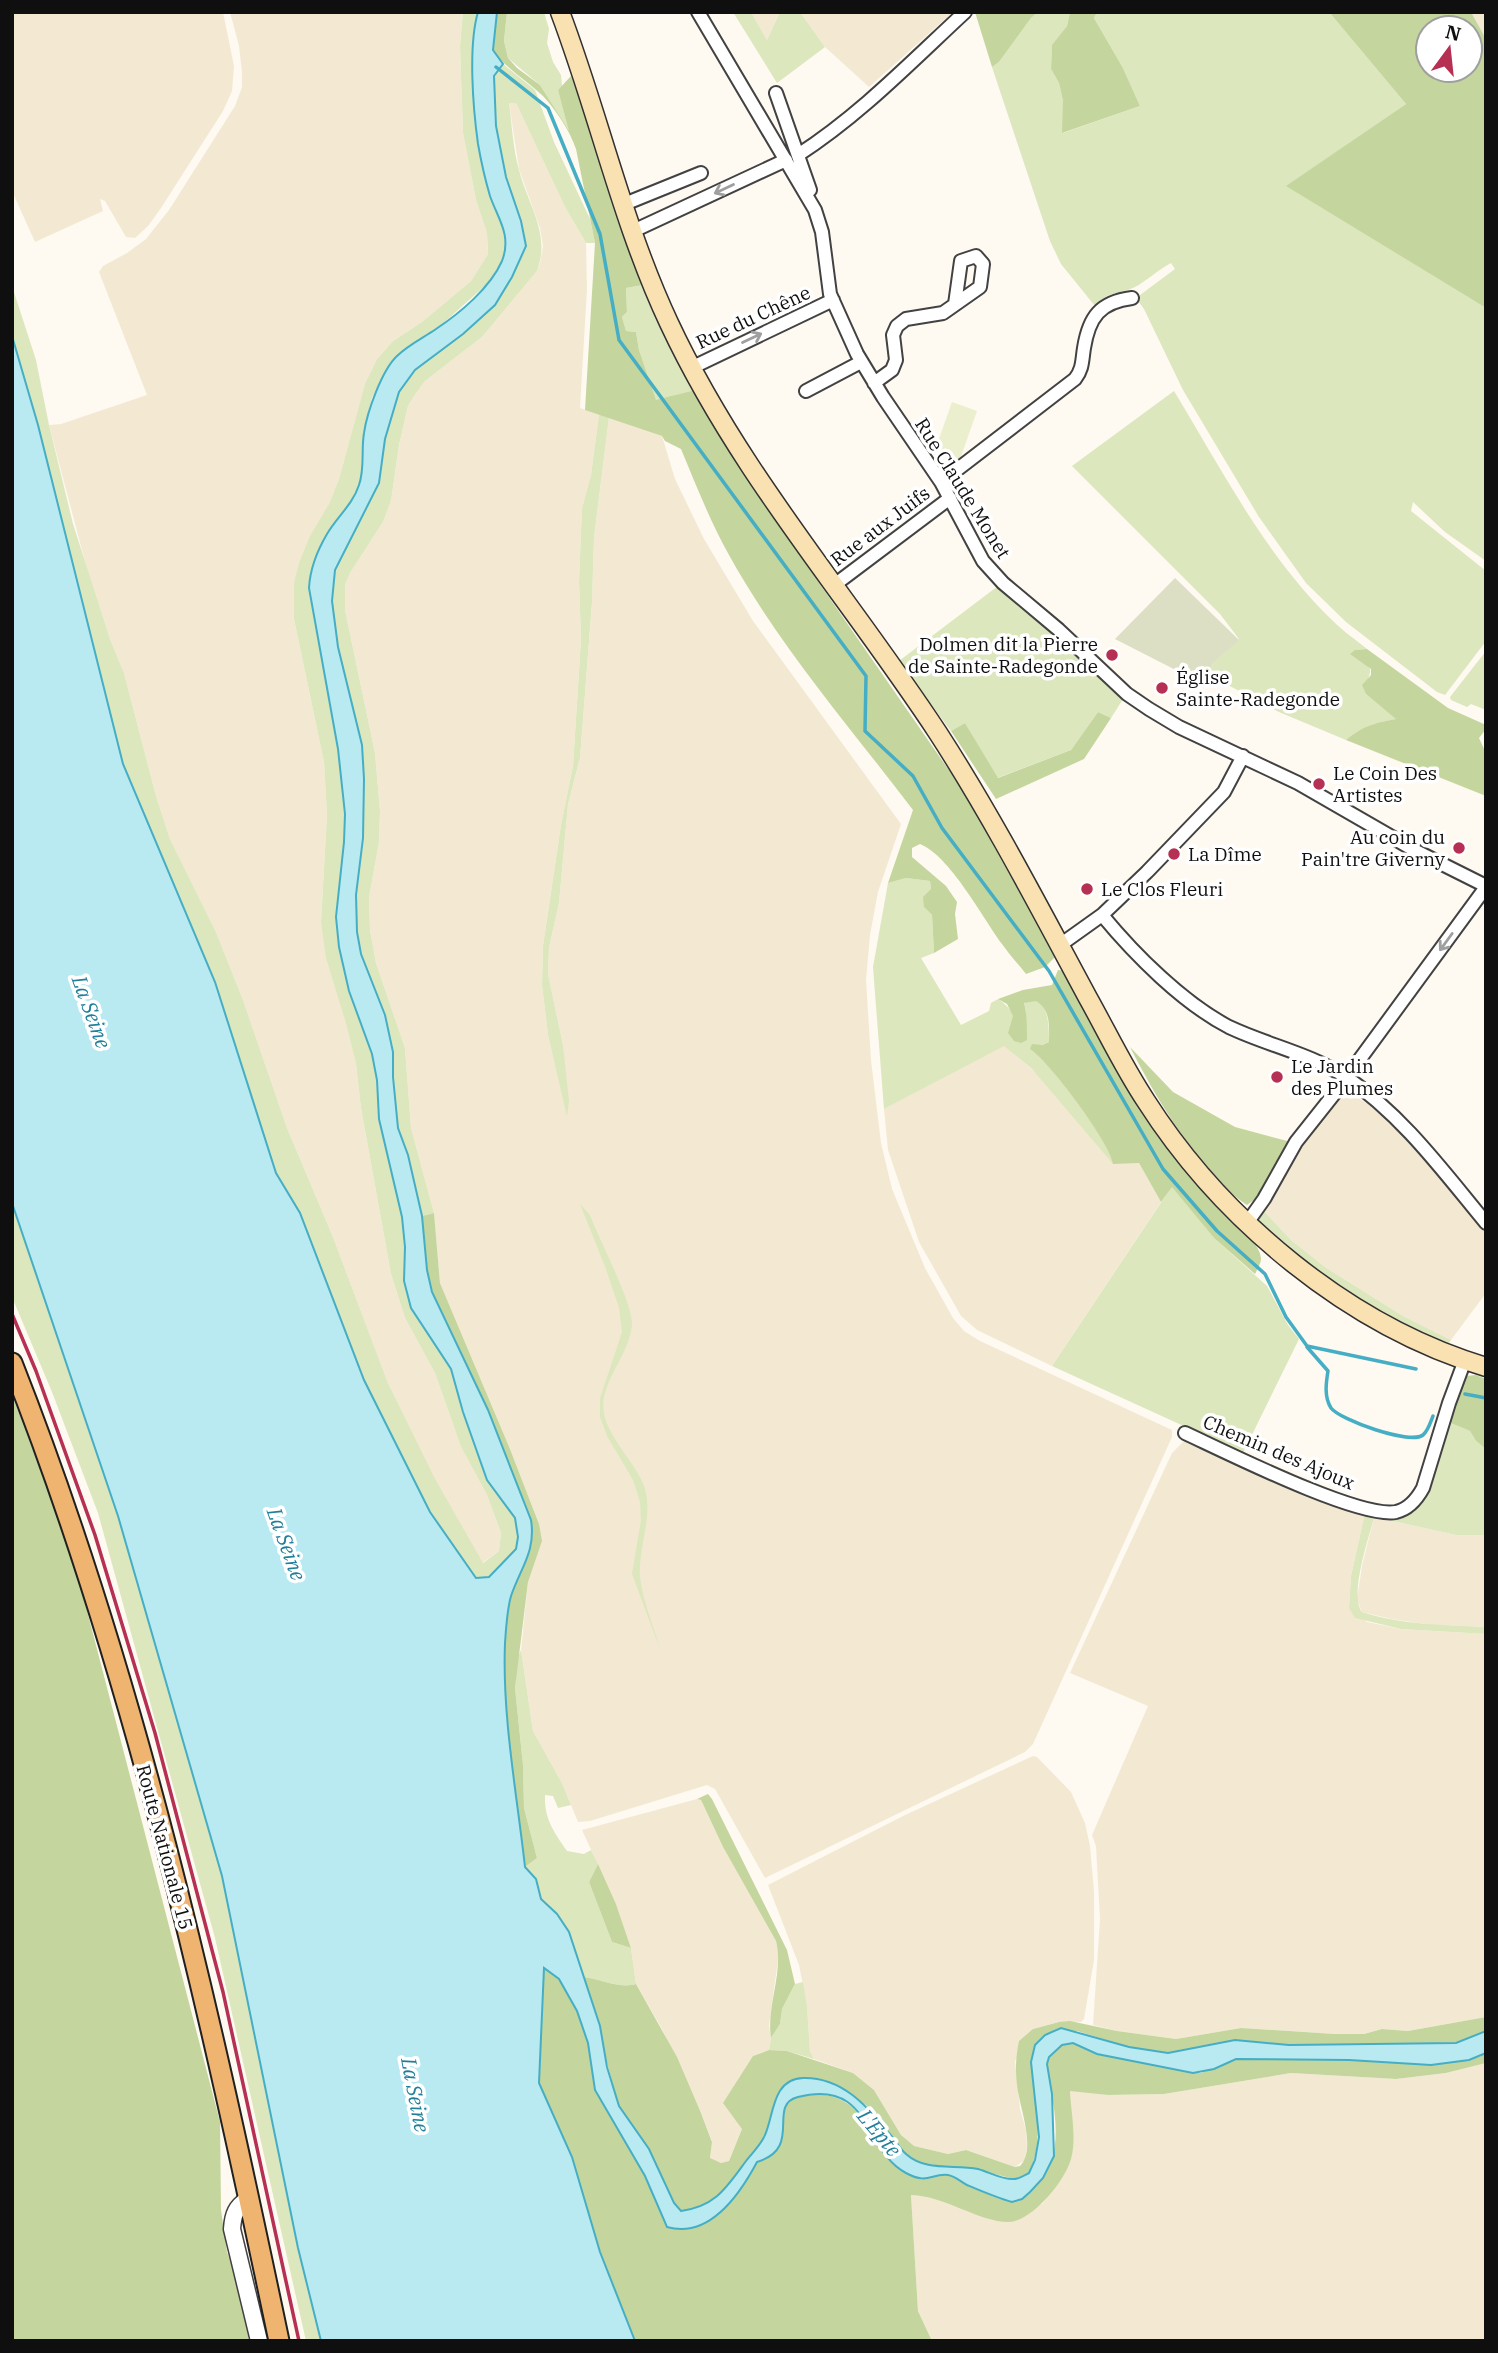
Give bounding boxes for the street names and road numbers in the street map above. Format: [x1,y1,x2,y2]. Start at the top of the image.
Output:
street label: Rue du Chêne [692,280,814,354]
street label: Rue Claude Monet [910,413,1016,563]
street label: Rue aux Juifs [826,481,934,571]
street label: Chemin des Ajoux [1200,1409,1359,1495]
street label: Route Nationale 15 [131,1762,199,1932]

